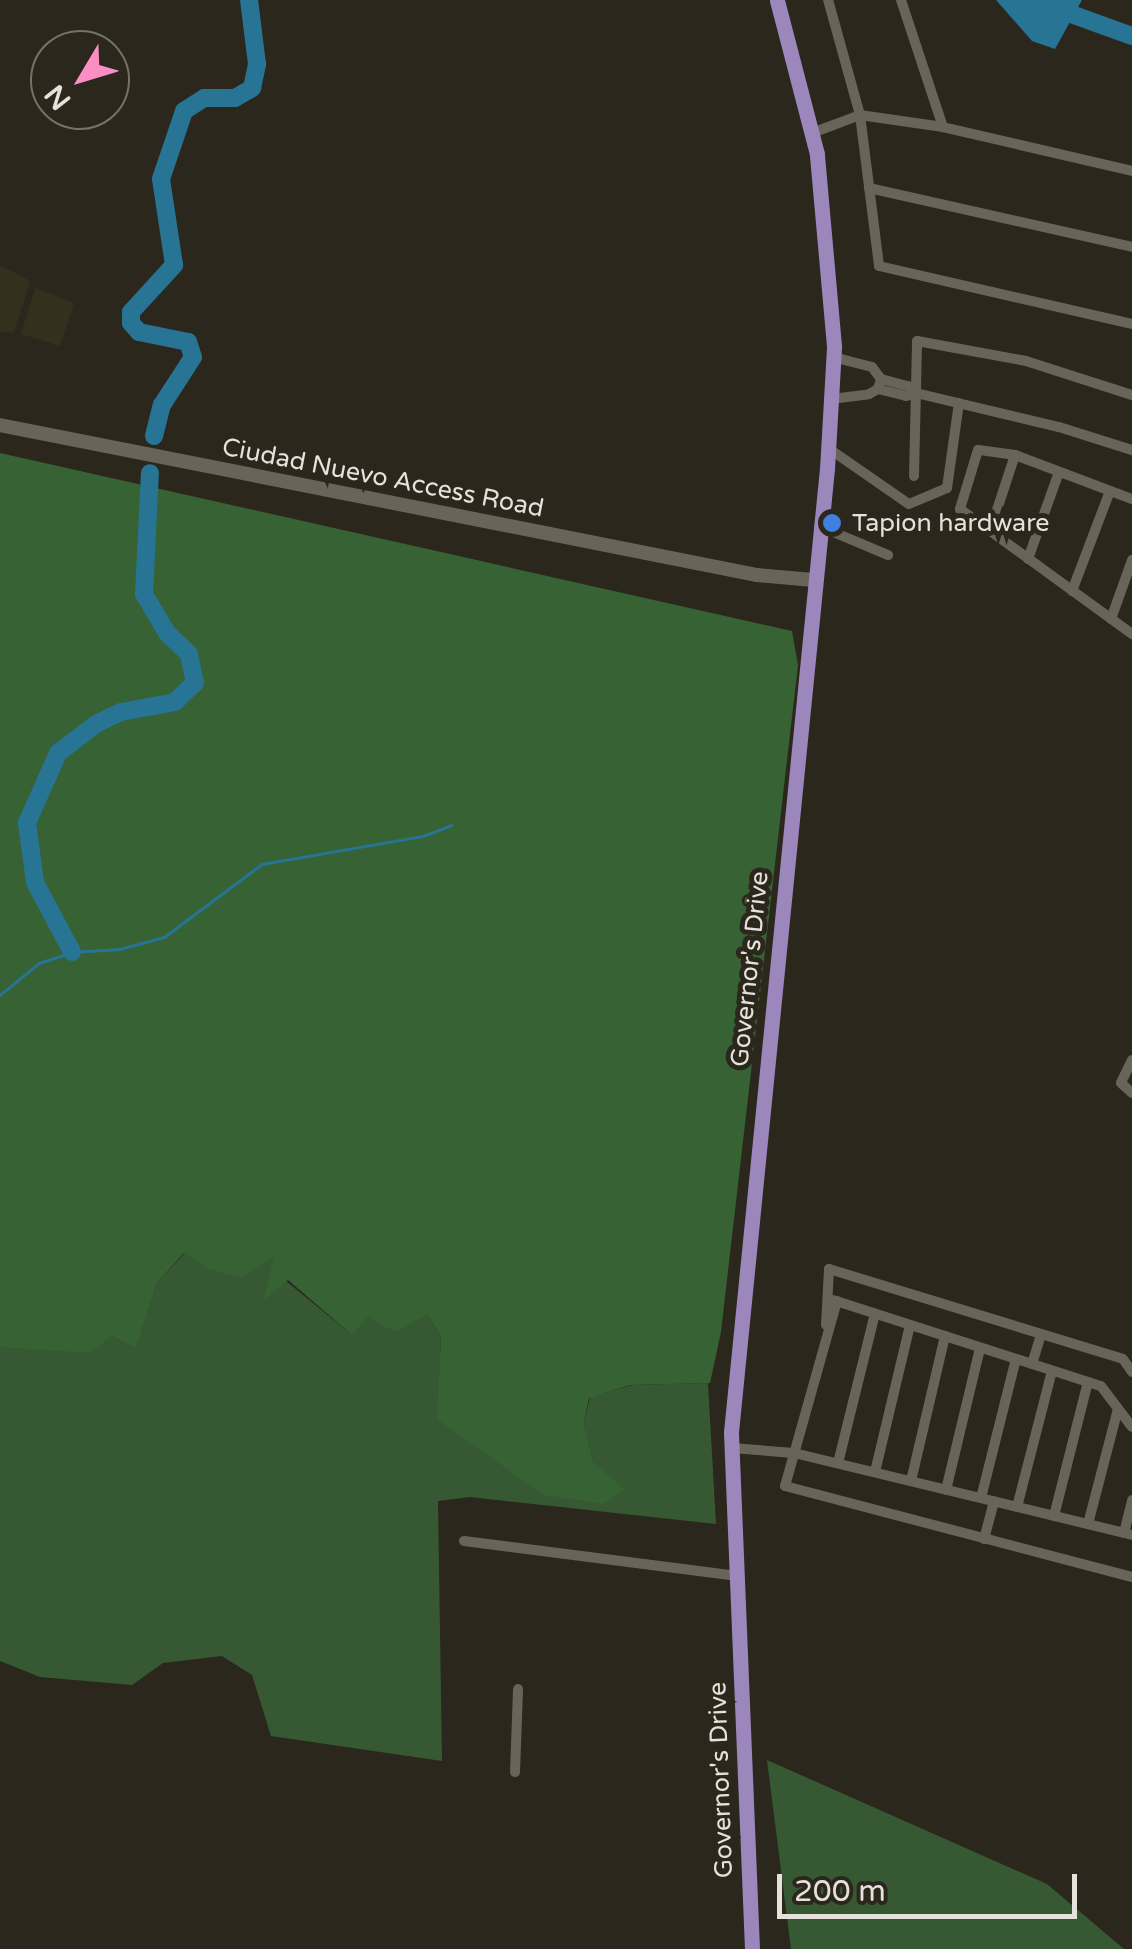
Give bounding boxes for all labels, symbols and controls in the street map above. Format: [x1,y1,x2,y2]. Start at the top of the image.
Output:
north arrow [30,30,130,130]
text: N [38,78,78,117]
street label: Ciudad Nuevo Access Road [220,432,546,524]
place label: Tapion hardware [852,508,1049,538]
marker: Tapion hardware [821,512,843,534]
street label: Governor's Drive [725,870,775,1068]
street label: Governor's Drive [703,1681,739,1879]
scale bar [782,1854,1082,1916]
text: 200 m [794,1873,886,1910]

